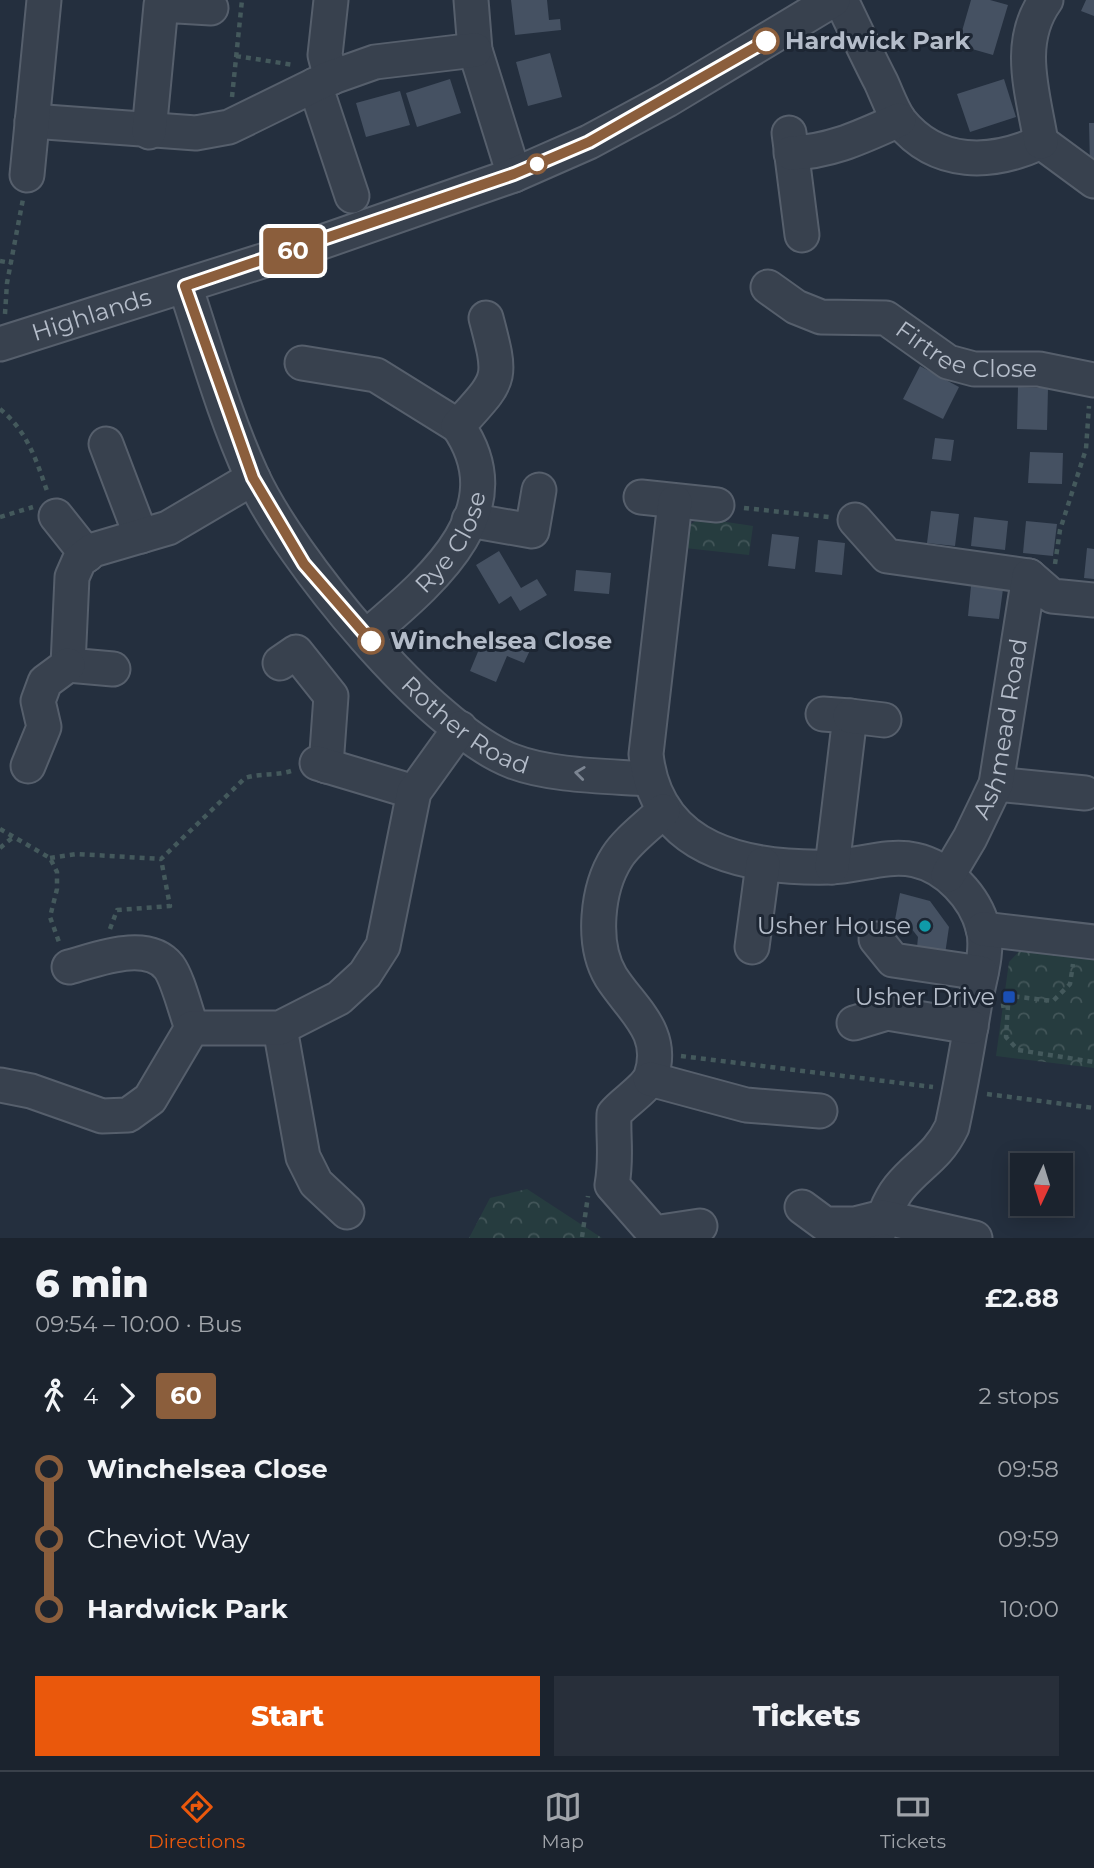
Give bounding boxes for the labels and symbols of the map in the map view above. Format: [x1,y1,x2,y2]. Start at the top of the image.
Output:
place label: Hardwick Park [785,26,971,55]
marker: Hardwick Park [753,28,779,54]
unlabelled marker [527,154,547,174]
line badge: 60 [262,228,324,274]
street label: Highlands [28,282,155,347]
street label: Firtree Close [890,315,1037,383]
street label: Rye Close [409,489,491,599]
place label: Winchelsea Close [390,626,612,655]
marker: Winchelsea Close [358,628,384,654]
street label: Ashmead Road [966,636,1033,823]
street label: Rother Road [396,670,533,780]
one-way arrow [574,766,586,781]
place label: Usher House [757,911,911,940]
marker: Usher House [917,918,933,934]
place label: Usher Drive [855,982,995,1011]
marker: Usher Drive [1001,989,1017,1005]
north arrow [1010,1153,1073,1216]

